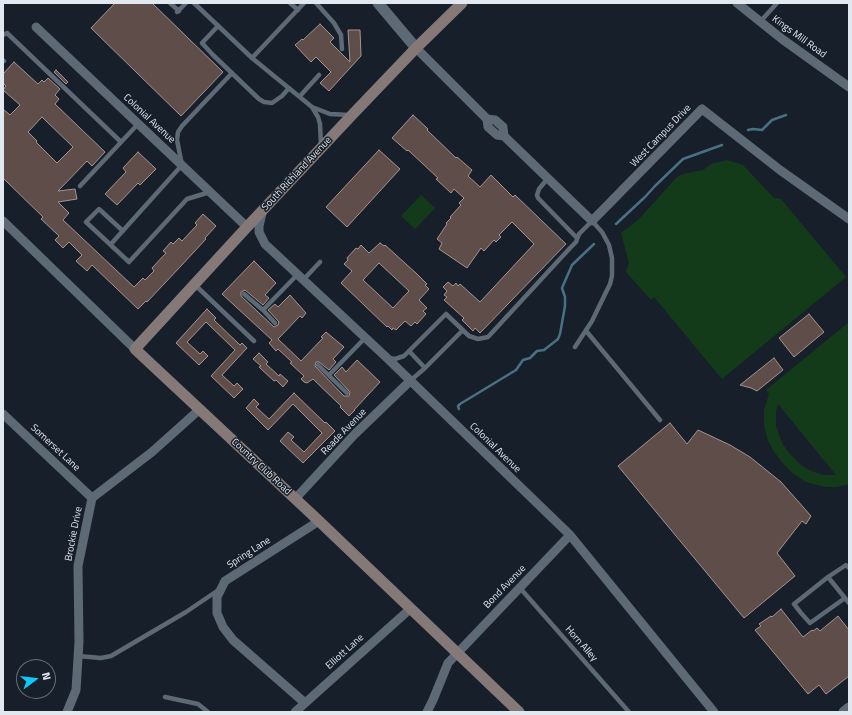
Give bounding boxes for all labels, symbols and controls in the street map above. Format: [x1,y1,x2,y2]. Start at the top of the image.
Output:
street label: Kings Mill Road [769,13,829,61]
street label: Colonial Avenue [121,92,177,146]
street label: West Campus Drive [628,102,694,170]
street label: South Richland Avenue [260,135,334,213]
street label: Reade Avenue [319,406,369,458]
street label: Colonial Avenue [467,421,523,475]
street label: Somerset Lane [28,422,82,474]
street label: Country Club Road [229,436,293,498]
street label: Brockie Drive [63,506,85,562]
street label: Spring Lane [225,535,273,571]
street label: Bond Avenue [481,563,529,611]
street label: Horn Alley [562,624,600,664]
street label: Elliott Lane [324,632,366,672]
north arrow [16,659,56,699]
text: N [38,670,55,682]

